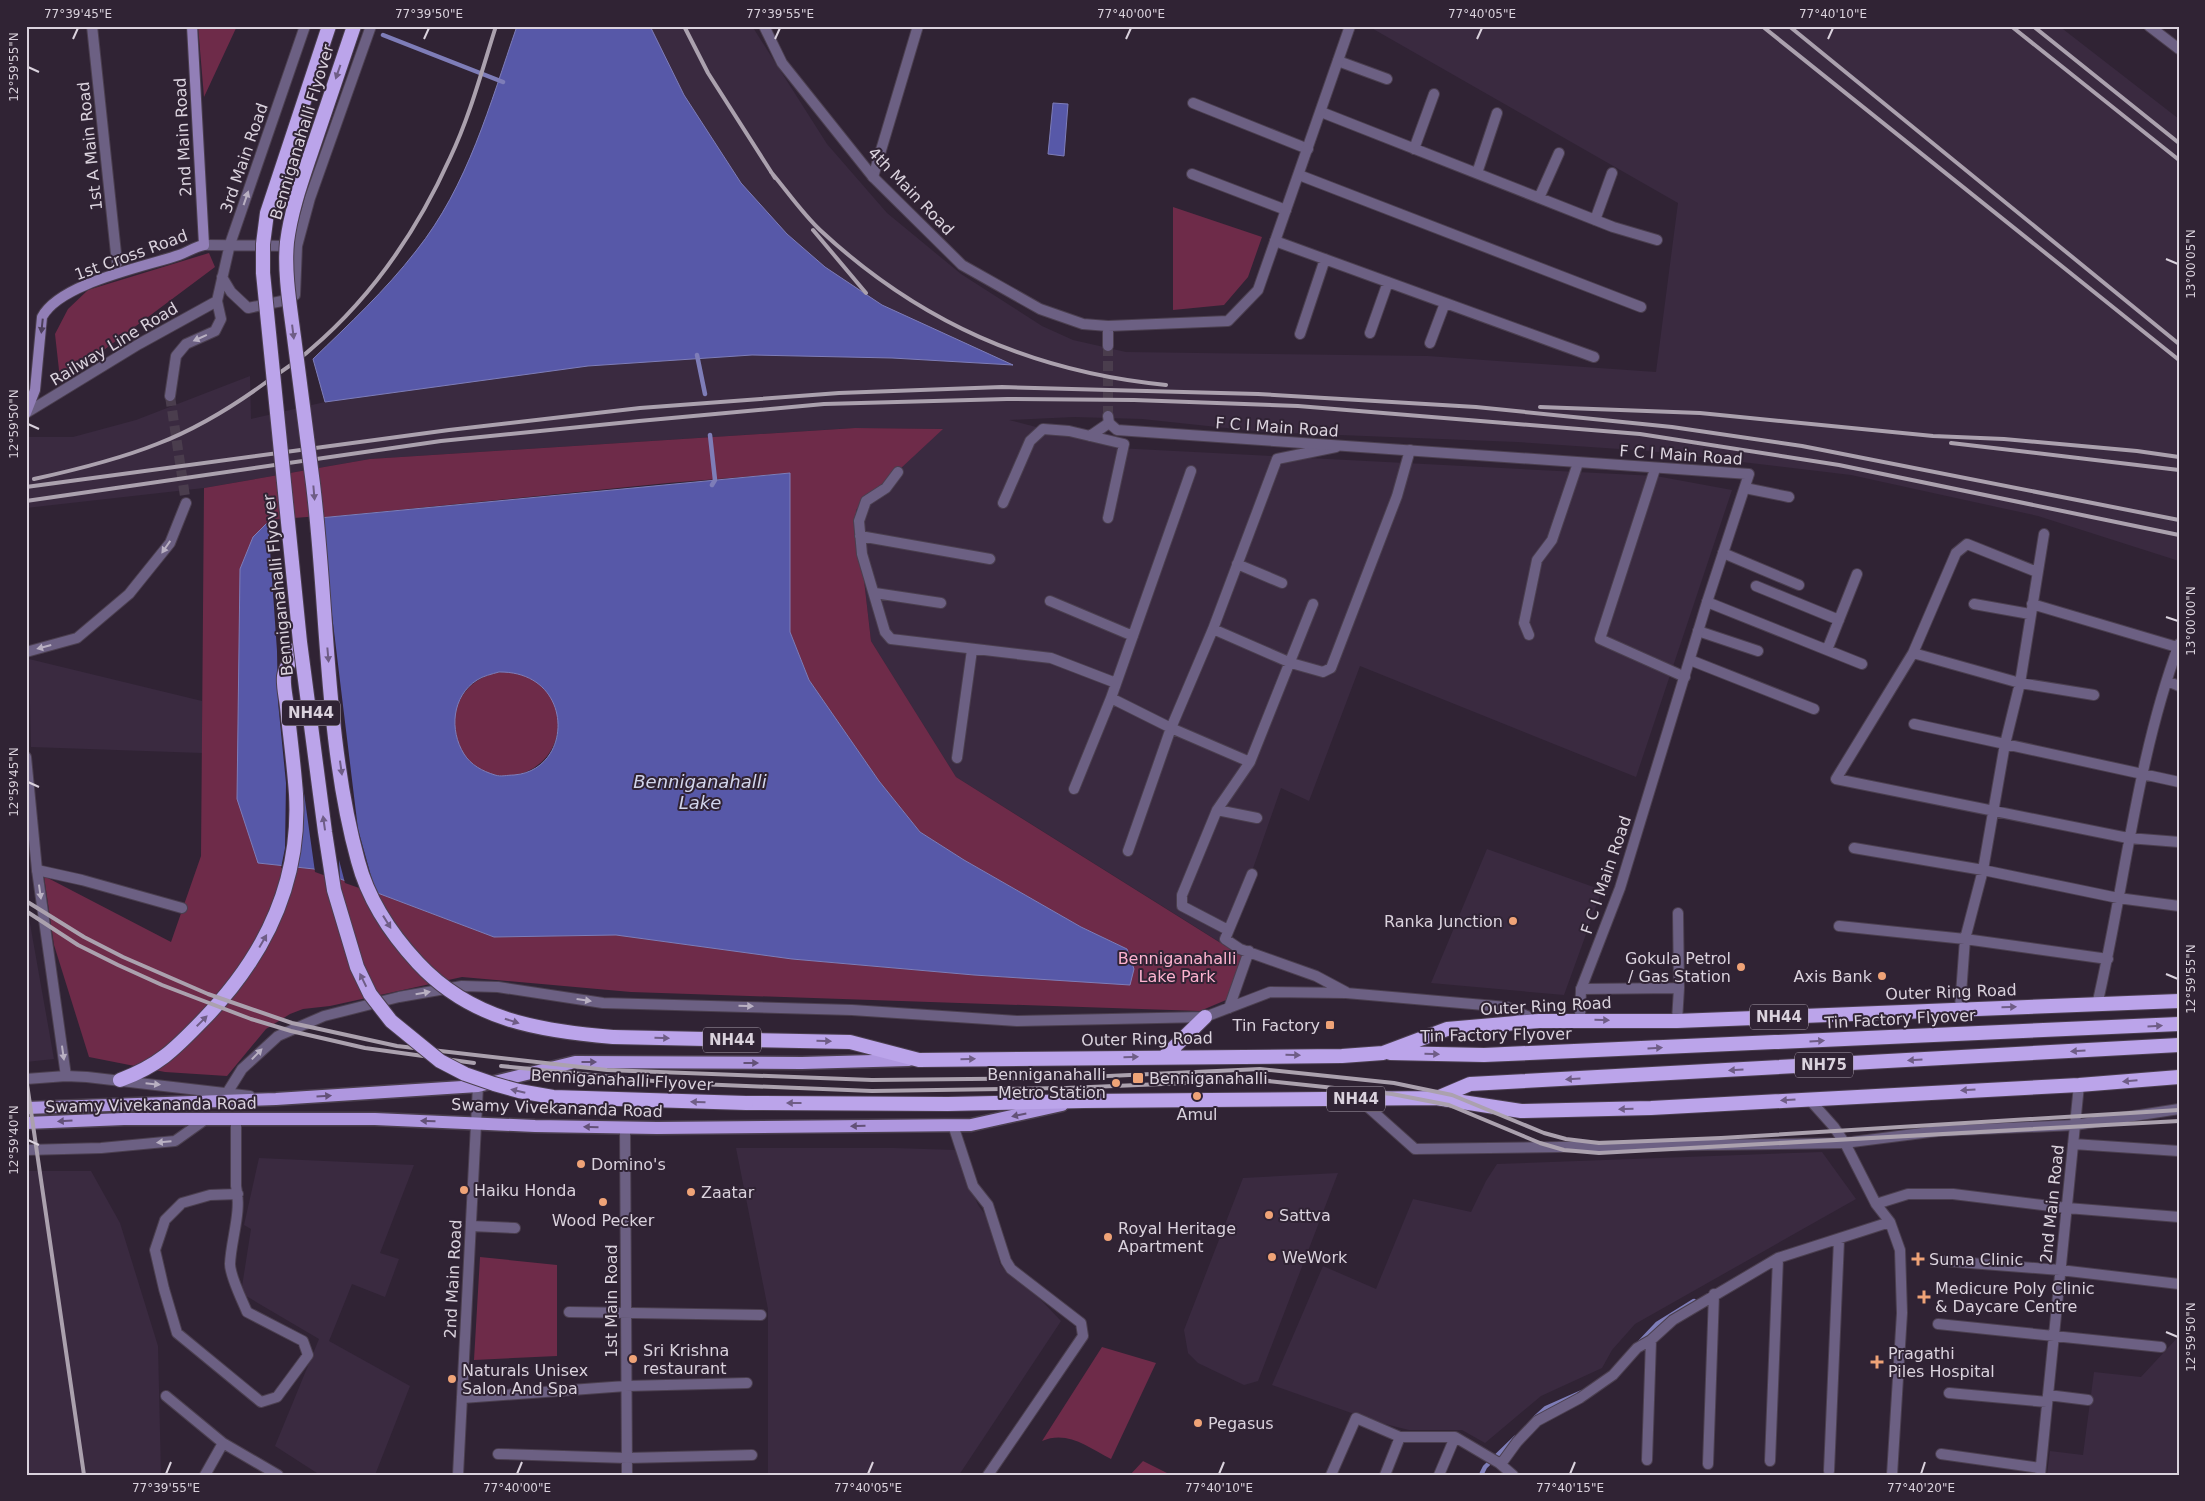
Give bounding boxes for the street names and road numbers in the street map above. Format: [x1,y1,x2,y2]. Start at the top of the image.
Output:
street label: Benniganahalli Flyover [266,42,338,222]
street label: 2nd Main Road [170,77,196,197]
street label: 1st A Main Road [74,81,106,211]
street label: 3rd Main Road [216,100,272,216]
street label: 4th Main Road [864,143,958,239]
street label: 1st Cross Road [72,226,190,284]
street label: Railway Line Road [47,298,181,390]
street label: F C I Main Road [1215,413,1339,441]
street label: F C I Main Road [1619,441,1743,469]
street label: Benniganahalli Flyover [259,493,297,677]
road number: NH44 [282,700,340,726]
street label: F C I Main Road [1577,813,1635,937]
street label: Outer Ring Road [1885,980,2017,1004]
street label: Outer Ring Road [1480,993,1612,1019]
road number: NH44 [1750,1004,1808,1030]
street label: Tin Factory Flyover [1823,1006,1976,1032]
street label: Tin Factory Flyover [1419,1024,1572,1046]
road number: NH44 [703,1028,761,1052]
street label: Outer Ring Road [1081,1028,1213,1050]
road number: NH75 [1795,1052,1853,1078]
street label: Benniganahalli Flyover [530,1066,714,1094]
road number: NH44 [1327,1086,1385,1112]
street label: Swamy Vivekananda Road [45,1094,257,1116]
street label: Swamy Vivekananda Road [451,1095,663,1121]
street label: 2nd Main Road [2036,1144,2068,1264]
street label: 2nd Main Road [440,1219,466,1339]
street label: 1st Main Road [602,1244,621,1358]

